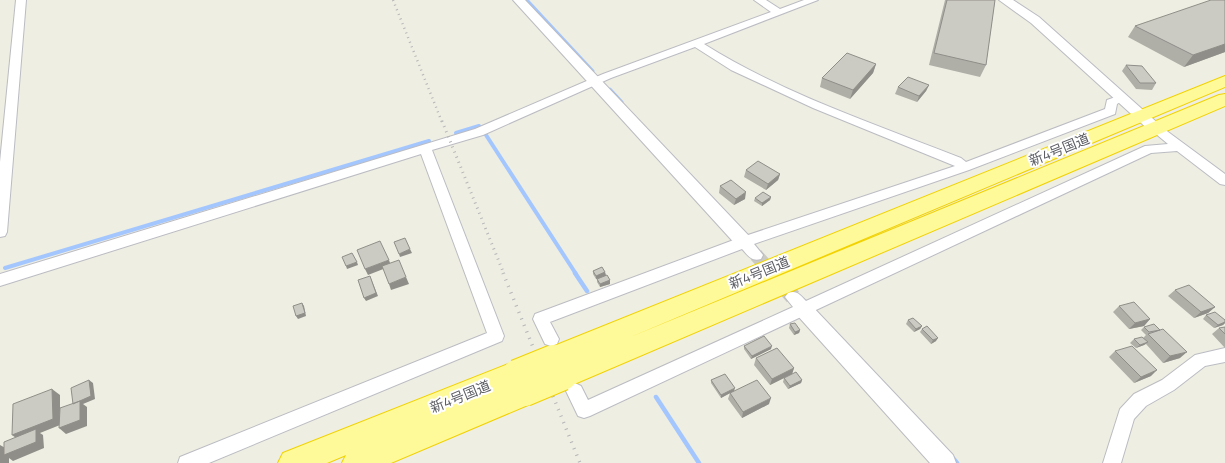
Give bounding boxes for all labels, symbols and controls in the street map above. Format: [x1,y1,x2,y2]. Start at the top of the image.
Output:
street label: 新4号国道 [1025,127,1093,171]
street label: 新4号国道 [725,250,793,294]
street label: 新4号国道 [426,374,494,418]

